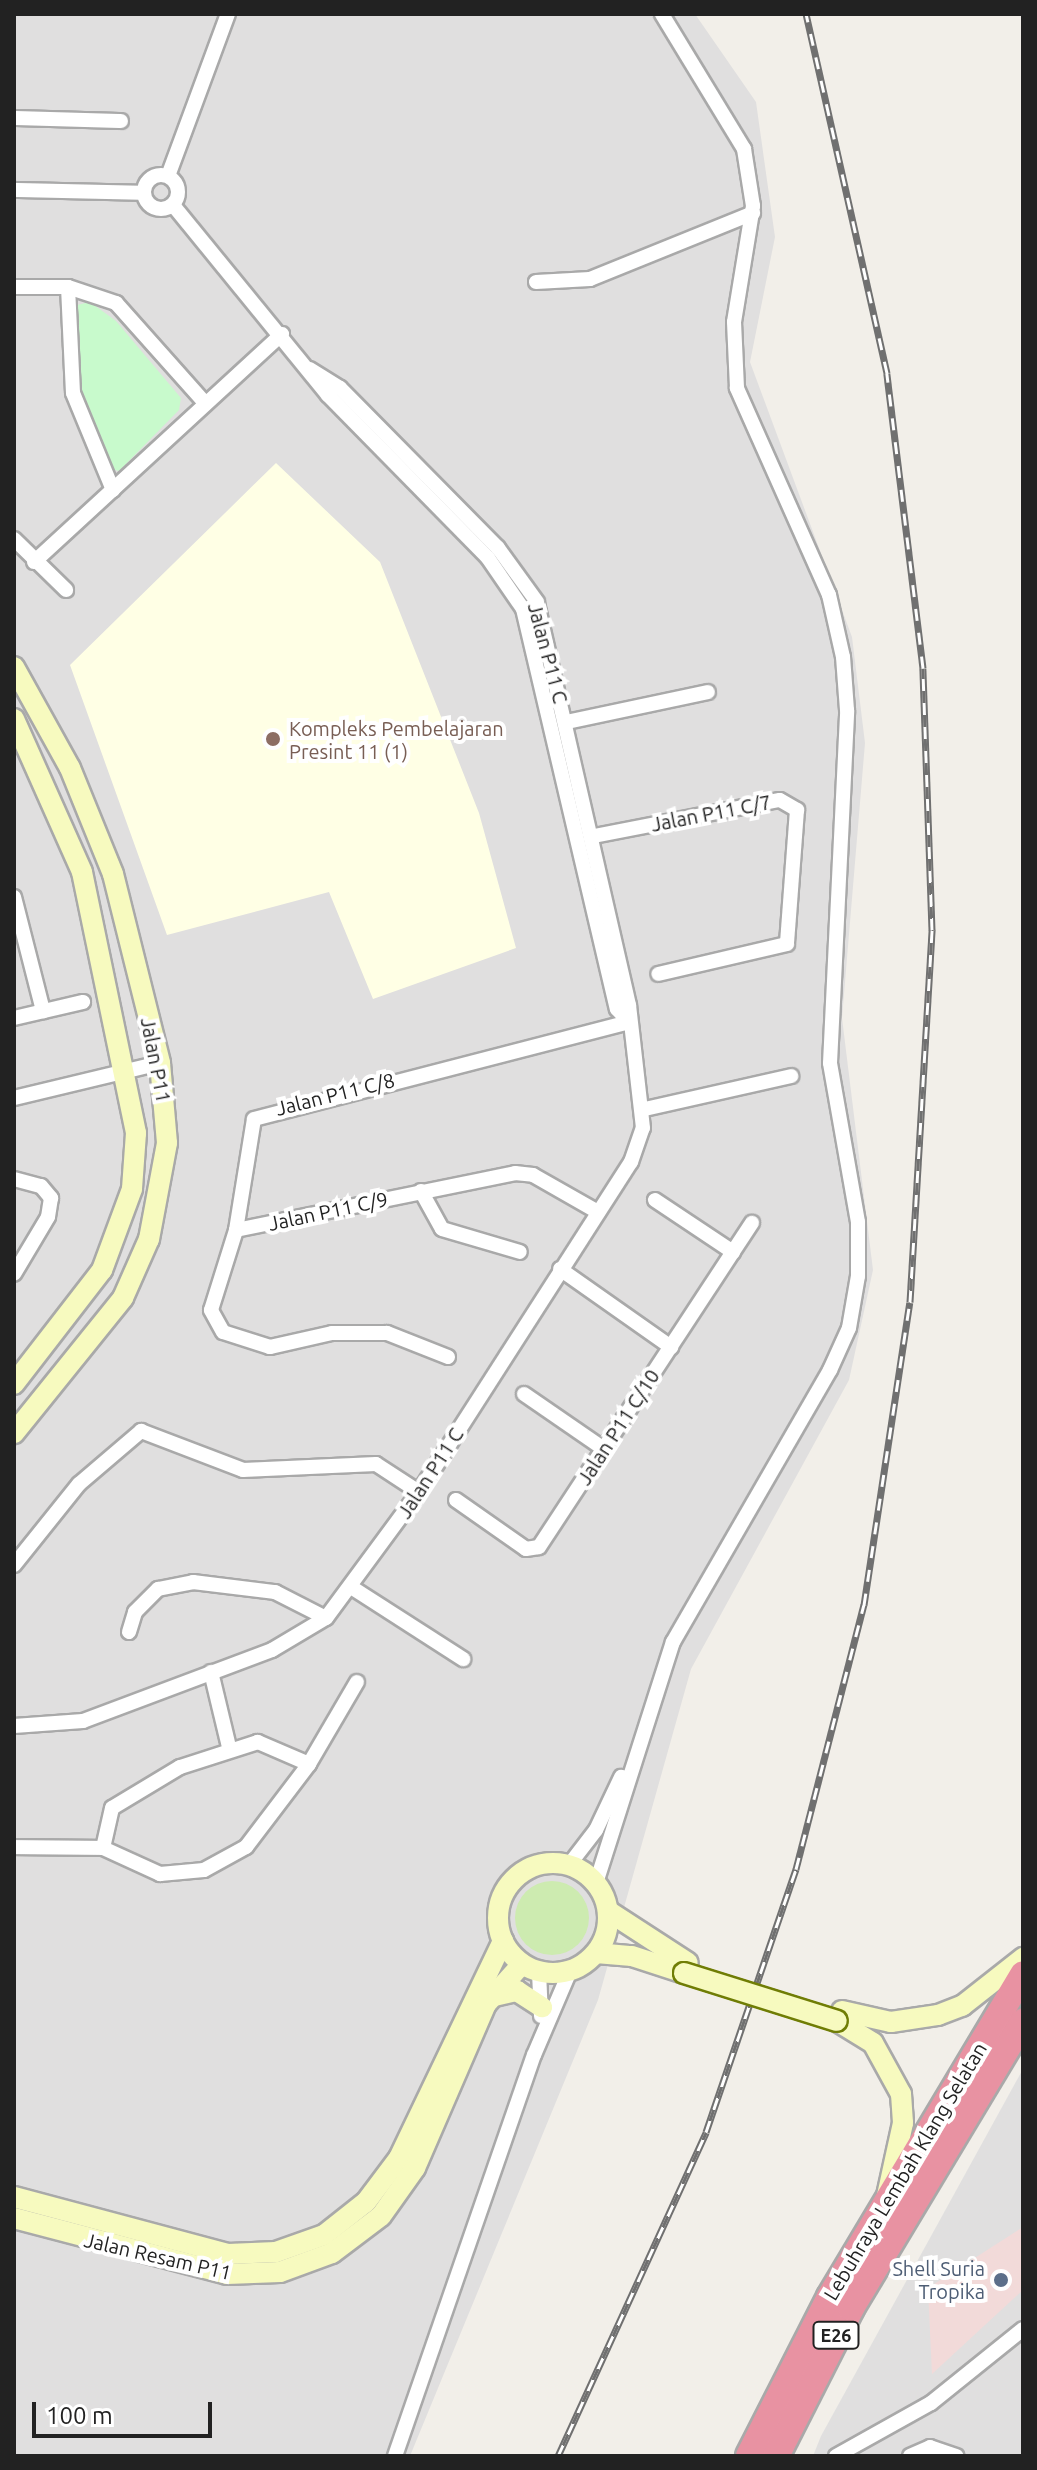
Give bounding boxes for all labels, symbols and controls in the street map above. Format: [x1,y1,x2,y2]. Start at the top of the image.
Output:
street label: Jalan P11 C [523,600,573,706]
place label: Kompleks Pembelajaran Presint 11 (1) [289,716,504,763]
marker: Kompleks Pembelajaran Presint 11 (1) [264,730,282,748]
street label: Jalan P11 C/7 [649,790,773,836]
street label: Jalan P11 [136,1015,176,1105]
street label: Jalan P11 C/8 [273,1068,397,1120]
street label: Jalan P11 C/9 [266,1187,390,1235]
street label: Jalan P11 C/10 [572,1365,664,1489]
street label: Jalan P11 C [392,1423,468,1523]
street label: Lebuhraya Lembah Klang Selatan [818,2038,992,2304]
street label: Jalan Resam P11 [82,2227,234,2285]
place label: Shell Suria Tropika [892,2256,985,2303]
marker: Shell Suria Tropika [992,2271,1010,2289]
road number: E26 [812,2321,860,2349]
scale bar [36,2386,216,2436]
text: 100 m [46,2402,113,2429]

